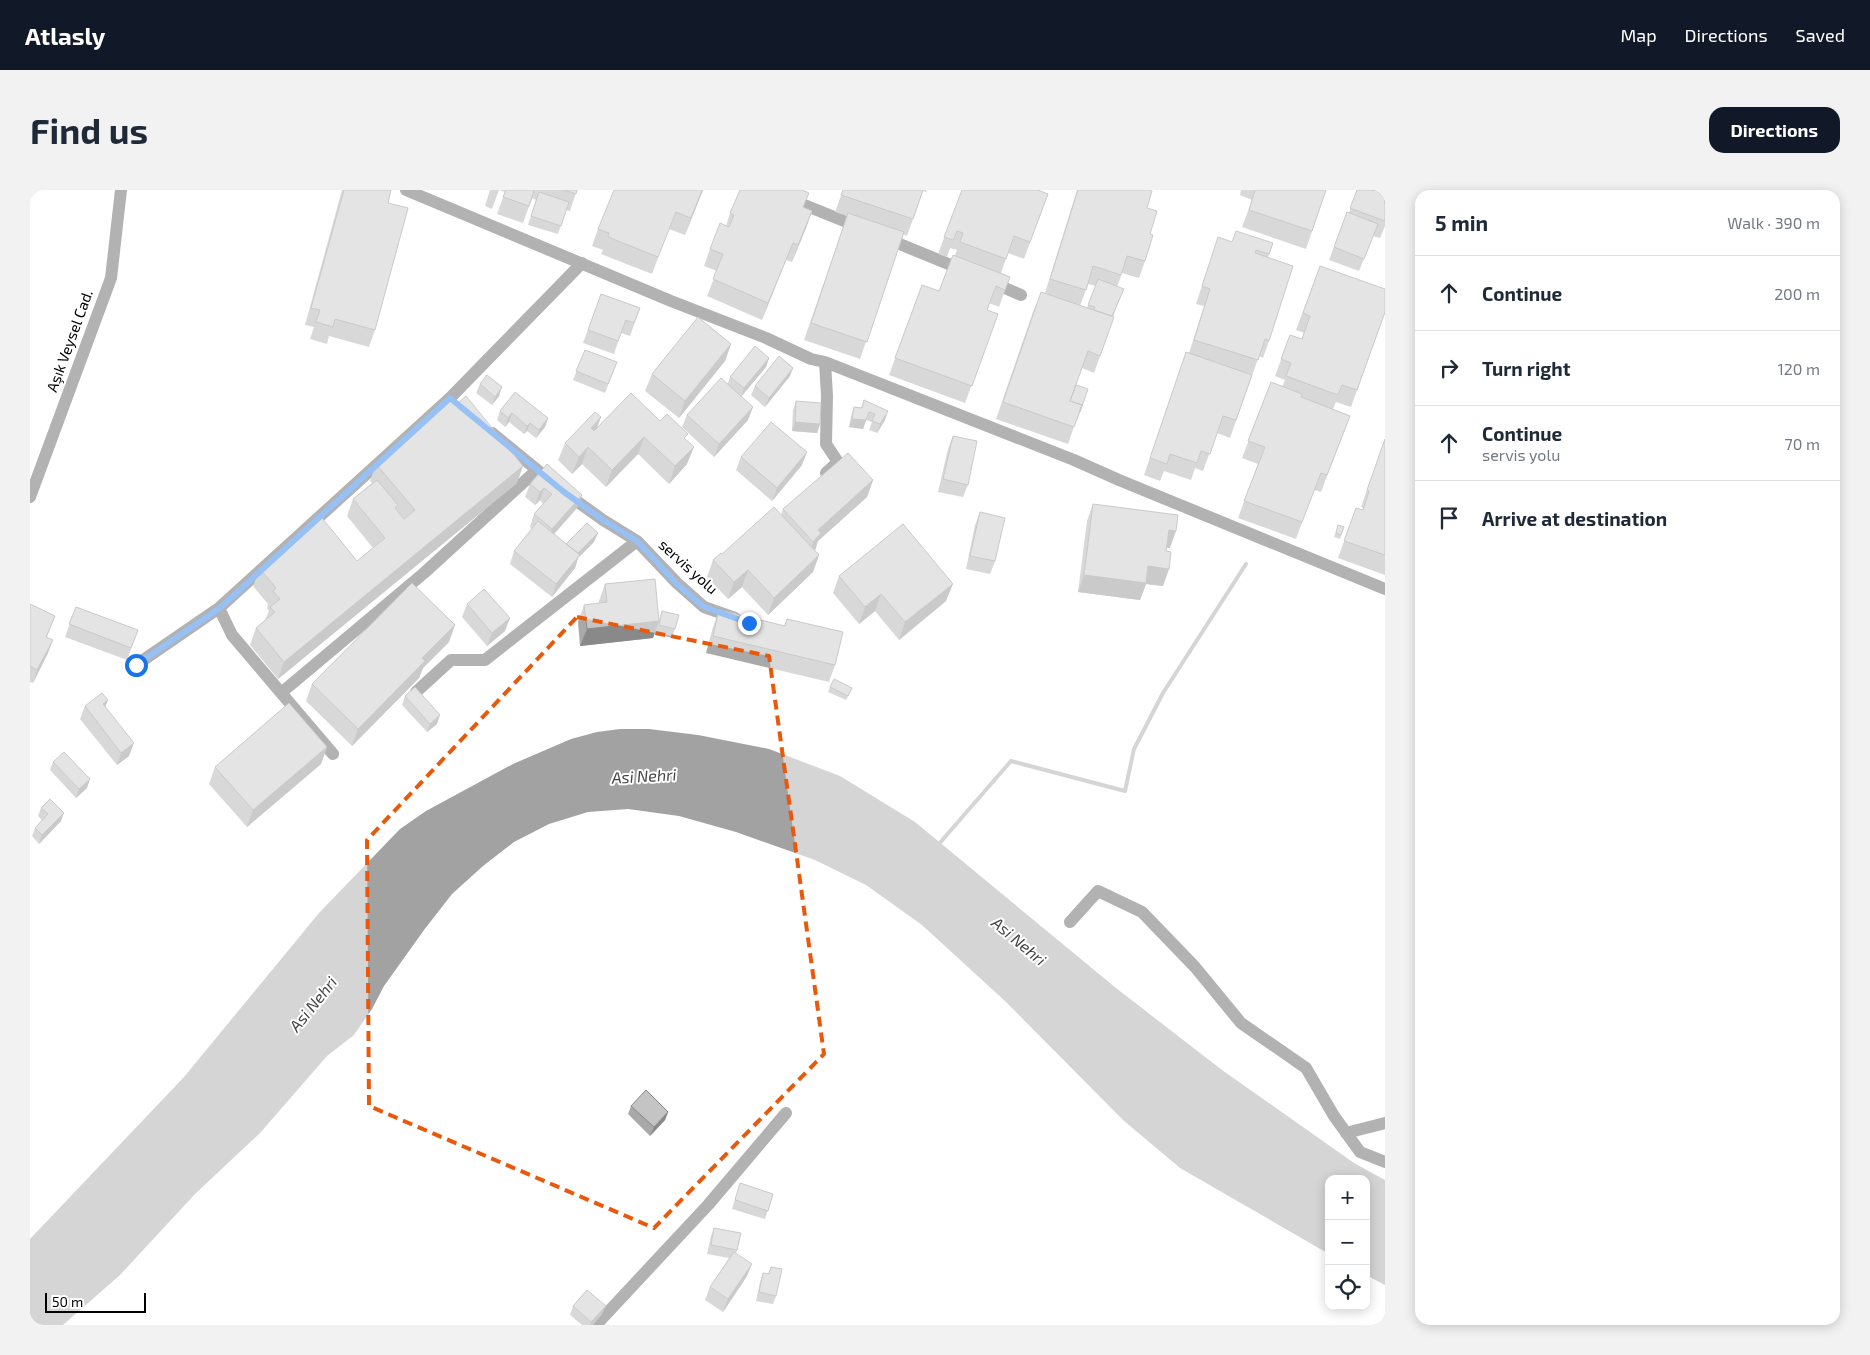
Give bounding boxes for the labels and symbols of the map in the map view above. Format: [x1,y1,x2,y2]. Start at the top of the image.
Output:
street label: Aşık Veysel Cad. [42,287,97,395]
street label: servis yolu [655,535,722,597]
route end [738,612,761,635]
route start [125,654,148,677]
water label: Asi Nehri [610,764,677,787]
water label: Asi Nehri [988,912,1050,969]
water label: Asi Nehri [284,972,340,1036]
scale bar [45,1290,146,1313]

